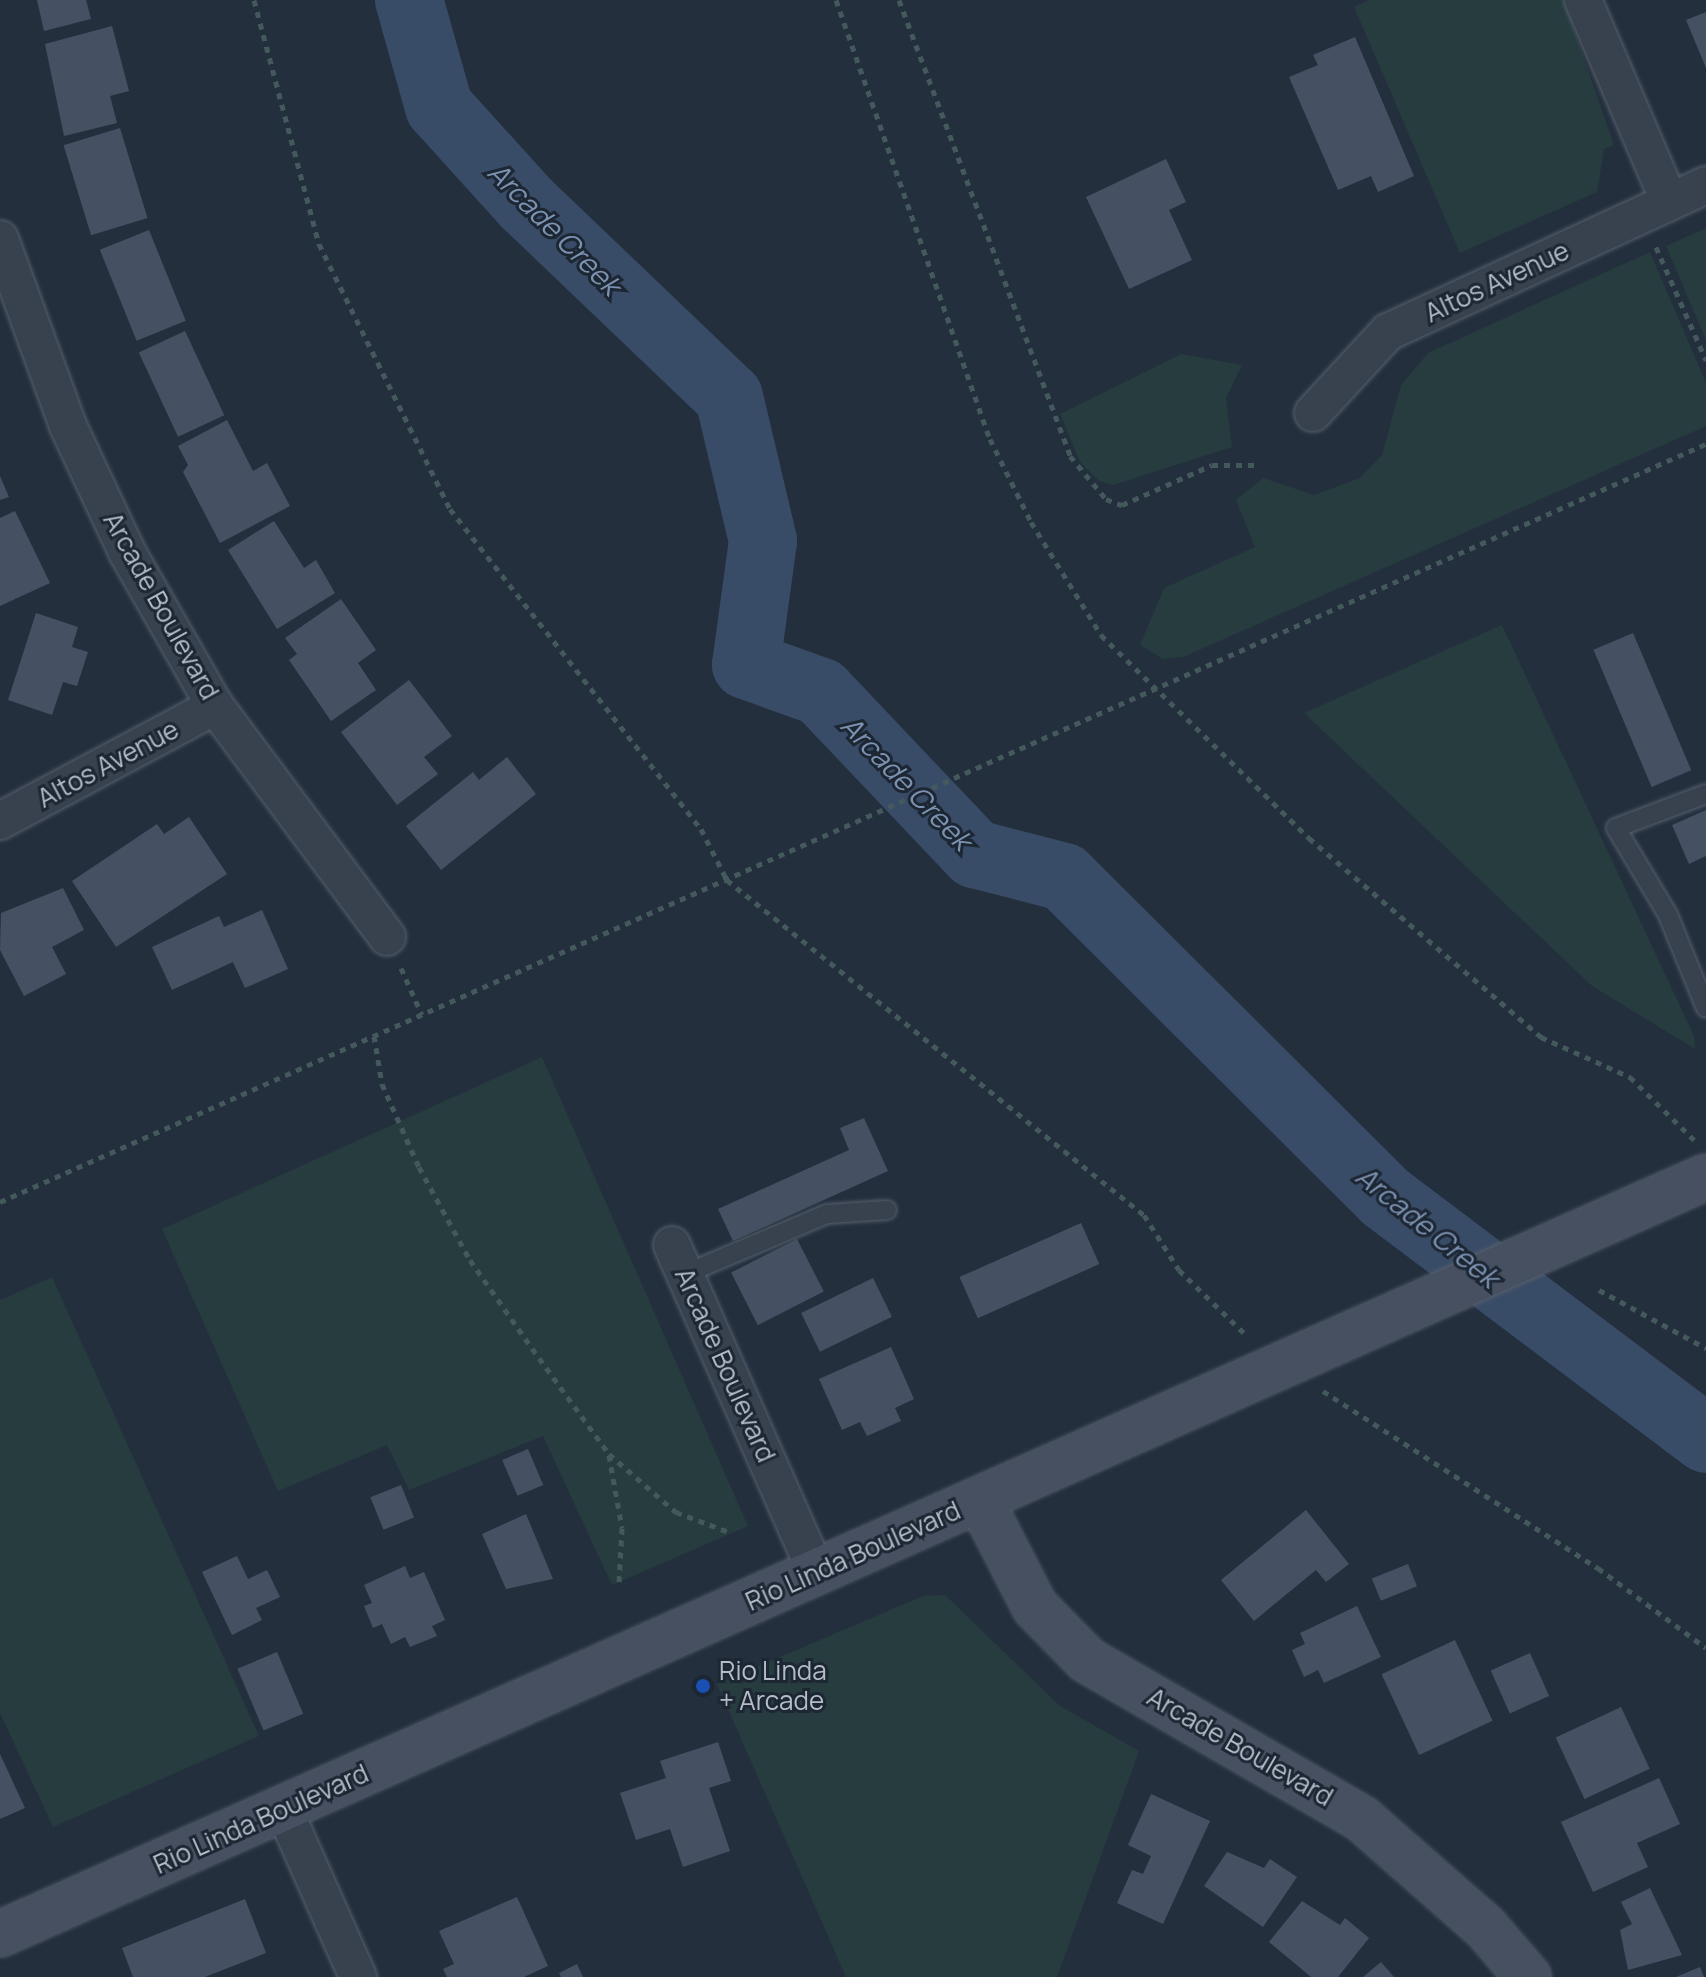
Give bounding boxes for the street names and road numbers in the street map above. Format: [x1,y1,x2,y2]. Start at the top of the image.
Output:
street label: Altos Avenue [1420,235,1574,329]
street label: Arcade Boulevard [97,507,225,705]
street label: Altos Avenue [32,714,184,814]
street label: Arcade Boulevard [668,1263,782,1467]
street label: Rio Linda Boulevard [741,1495,965,1617]
street label: Arcade Boulevard [1142,1681,1338,1813]
street label: Rio Linda Boulevard [149,1758,373,1880]

